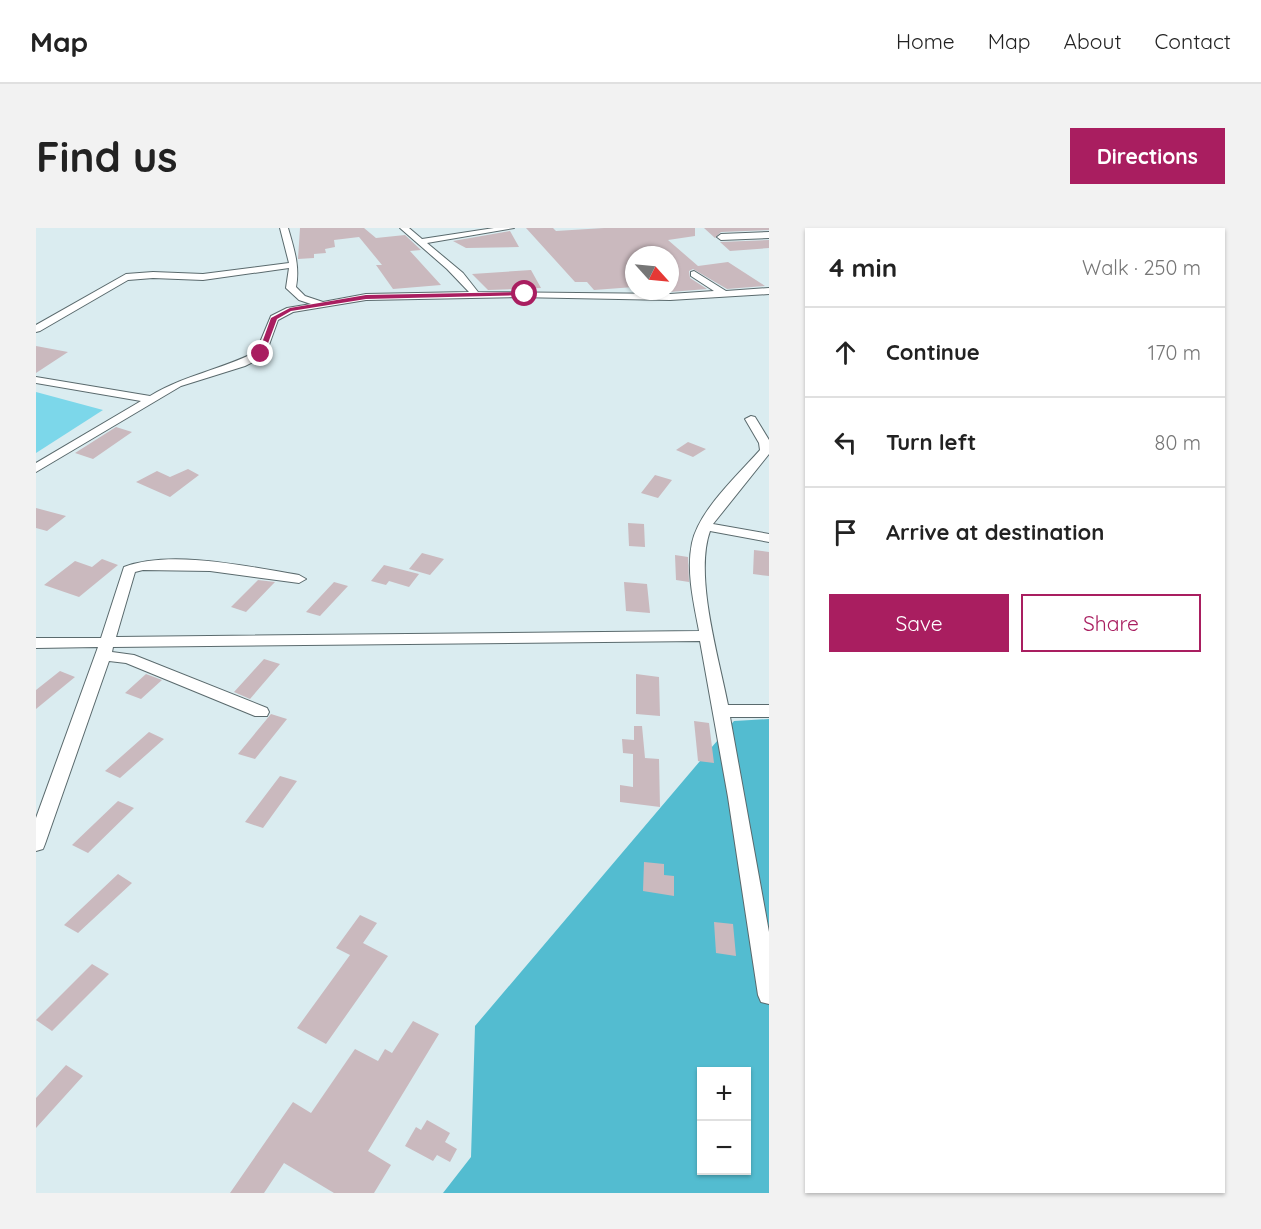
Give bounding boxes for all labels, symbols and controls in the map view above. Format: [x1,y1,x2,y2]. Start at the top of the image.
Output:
text: Map [30,24,88,59]
text: Home [896,28,955,54]
text: Map [988,28,1031,54]
text: About [1064,28,1122,54]
text: Contact [1155,28,1231,54]
button: Directions [1070,128,1225,184]
text: Find us [36,130,178,183]
north arrow [625,246,679,300]
text: 4 min [829,251,897,284]
text: Walk · 250 m [1082,255,1201,280]
route start [511,280,537,306]
icon: ahead [829,336,862,369]
text: Continue [886,338,980,366]
route end [247,340,273,366]
text: 170 m [1148,340,1201,365]
icon: left [829,426,862,459]
text: Turn left [886,428,976,456]
text: 80 m [1155,430,1201,455]
icon: arrive [829,516,862,549]
text: Arrive at destination [886,518,1104,546]
button: Save [829,594,1009,652]
button: Share [1021,594,1201,652]
map controls [697,1067,751,1175]
button: + [697,1067,751,1121]
button: − [697,1121,751,1175]

